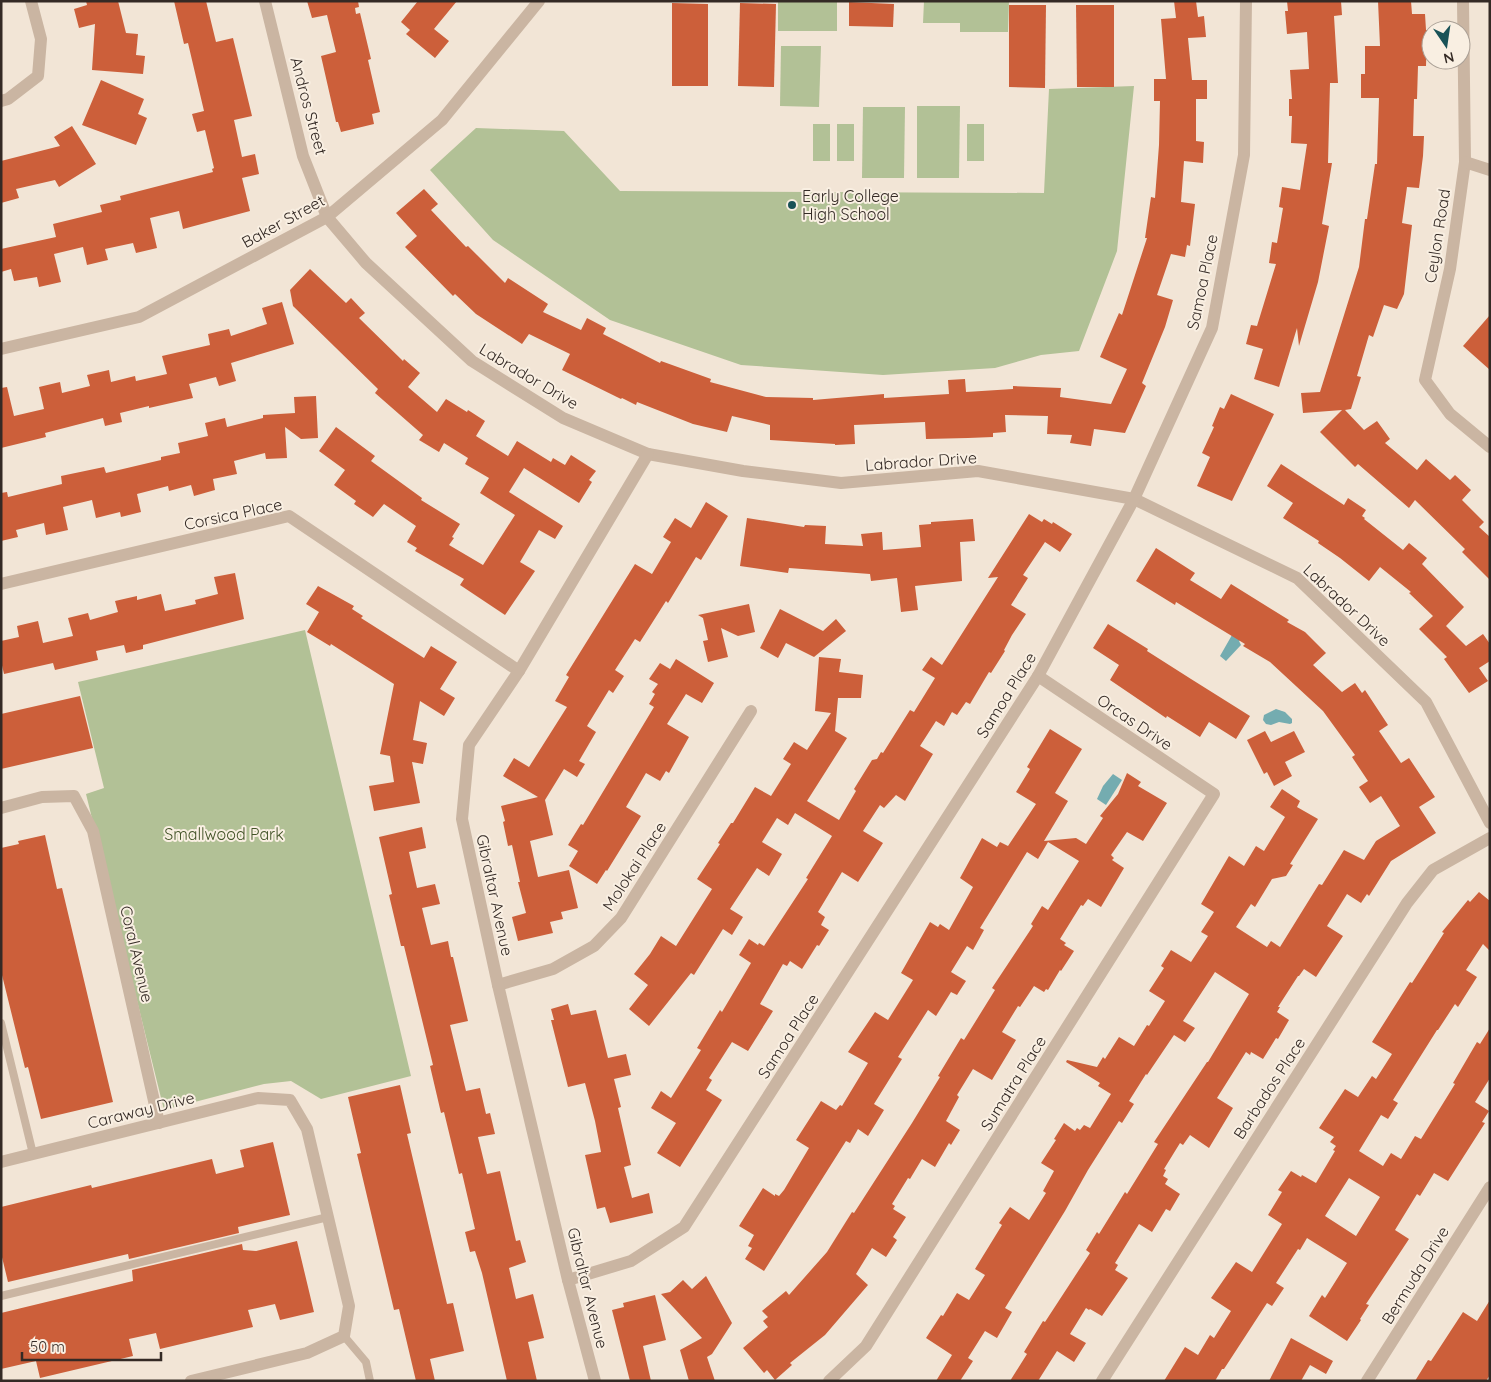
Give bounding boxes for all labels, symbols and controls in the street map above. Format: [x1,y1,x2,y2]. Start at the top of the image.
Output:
north arrow [1421,20,1471,70]
text: N [1442,48,1456,68]
street label: Andros Street [286,55,332,157]
place label: Early College High School [802,186,899,224]
street label: Ceylon Road [1420,188,1454,284]
street label: Baker Street [238,190,328,252]
marker: Early College High School [786,199,798,211]
street label: Samoa Place [1182,232,1222,332]
street label: Labrador Drive [476,339,582,413]
street label: Labrador Drive [864,447,978,475]
street label: Corsica Place [182,494,284,534]
street label: Labrador Drive [1299,560,1395,650]
street label: Samoa Place [972,648,1040,742]
street label: Orcas Drive [1094,690,1176,754]
street label: Molokai Place [598,818,670,914]
park label: Smallwood Park [164,824,284,844]
street label: Gibraltar Avenue [472,832,518,958]
street label: Coral Avenue [116,904,158,1004]
street label: Samoa Place [753,990,823,1082]
street label: Sumatra Place [976,1032,1050,1134]
street label: Barbados Place [1229,1033,1309,1143]
street label: Caraway Drive [85,1087,197,1133]
street label: Bermuda Drive [1377,1222,1453,1328]
street label: Gibraltar Avenue [563,1225,613,1351]
scale bar [22,1330,161,1362]
text: 50 m [30,1337,65,1356]

